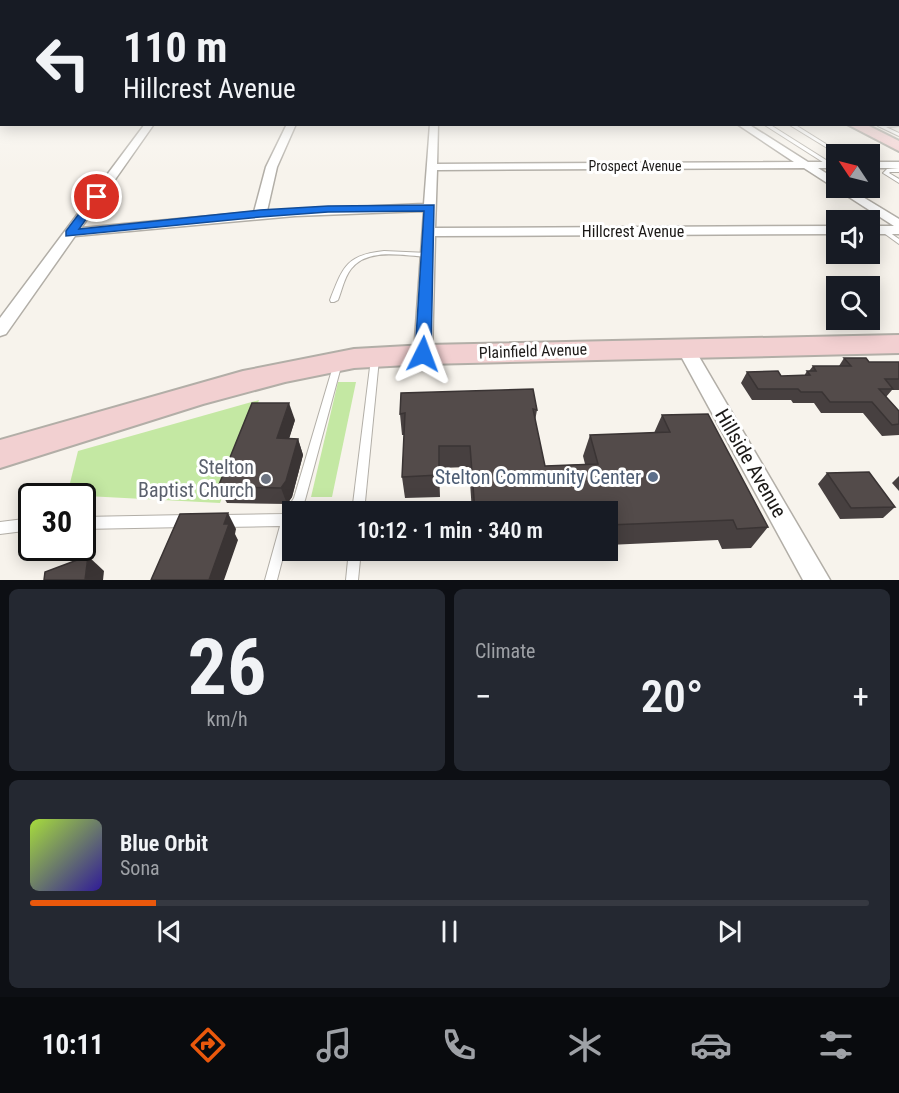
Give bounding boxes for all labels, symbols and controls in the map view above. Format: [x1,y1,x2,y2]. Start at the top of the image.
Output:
text: 110 m [123,23,228,72]
icon: left [24,24,102,102]
text: Hillcrest Avenue [123,73,296,105]
north arrow [826,144,880,198]
map controls [826,144,880,330]
street label: Prospect Avenue [589,158,682,174]
pin [71,171,122,222]
icon: arrive [80,180,113,213]
button: sound [826,210,880,264]
street label: Hillcrest Avenue [582,222,684,241]
button: search [826,276,880,330]
position arrow [391,322,455,386]
street label: Plainfield Avenue [479,340,587,362]
street label: Hillside Avenue [710,404,792,522]
place label: Stelton Baptist Church [138,455,254,502]
place label: Stelton Community Center [435,465,641,489]
marker: Stelton Community Center [646,470,660,484]
marker: Stelton Baptist Church [259,472,273,486]
speed limit sign: 30 [18,483,96,561]
text: 10:12 · 1 min · 340 m [357,518,543,543]
text: 26 [188,622,266,713]
text: Climate [475,639,535,663]
text: 20° [641,670,703,723]
text: − [475,677,492,716]
text: + [853,677,869,716]
text: km/h [206,707,248,731]
text: Blue Orbit [120,831,208,856]
text: Sona [120,856,160,880]
icon: previous [153,915,186,948]
icon: pause [433,915,466,948]
icon: next [713,915,746,948]
icon: directions [187,1024,229,1066]
icon: music [313,1024,355,1066]
icon: phone [438,1024,480,1066]
icon: climate [564,1024,606,1066]
icon: car [690,1024,732,1066]
icon: filters [815,1024,857,1066]
text: 10:11 [42,1029,104,1061]

